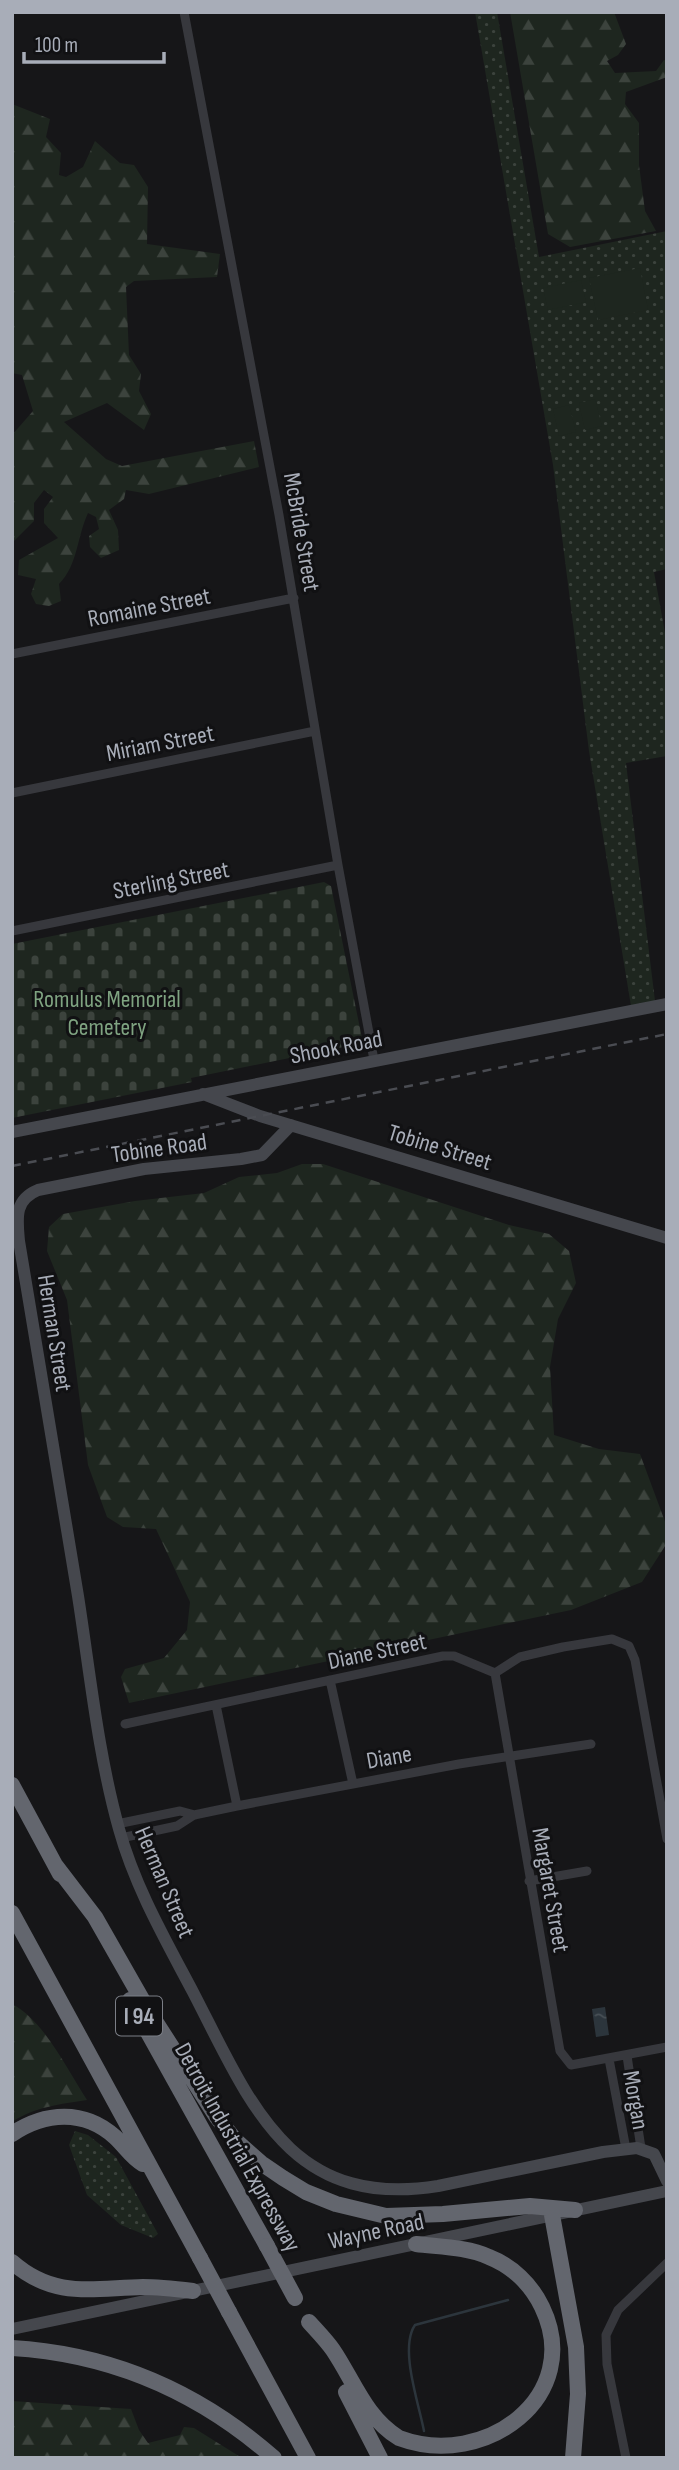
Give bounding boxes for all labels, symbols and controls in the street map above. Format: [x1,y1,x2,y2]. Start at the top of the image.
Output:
scale bar [24,21,164,65]
text: 100 m [35,33,78,58]
street label: McBride Street [277,470,326,594]
street label: Romaine Street [85,581,213,634]
street label: Miriam Street [104,719,216,768]
street label: Sterling Street [111,855,232,906]
park label: Romulus Memorial Cemetery [33,985,181,1042]
street label: Shook Road [287,1024,385,1071]
street label: Tobine Street [384,1118,495,1177]
street label: Tobine Road [109,1127,209,1170]
street label: Herman Street [31,1272,78,1394]
street label: Diane Street [325,1627,429,1676]
street label: Diane [364,1739,414,1776]
street label: Herman Street [128,1822,201,1942]
street label: Margaret Street [525,1825,576,1955]
road number: I 94 [116,1996,162,2036]
street label: Detroit Industrial Expressway [168,2038,307,2257]
street label: Morgan [616,2068,655,2132]
street label: Wayne Road [326,2207,427,2256]

